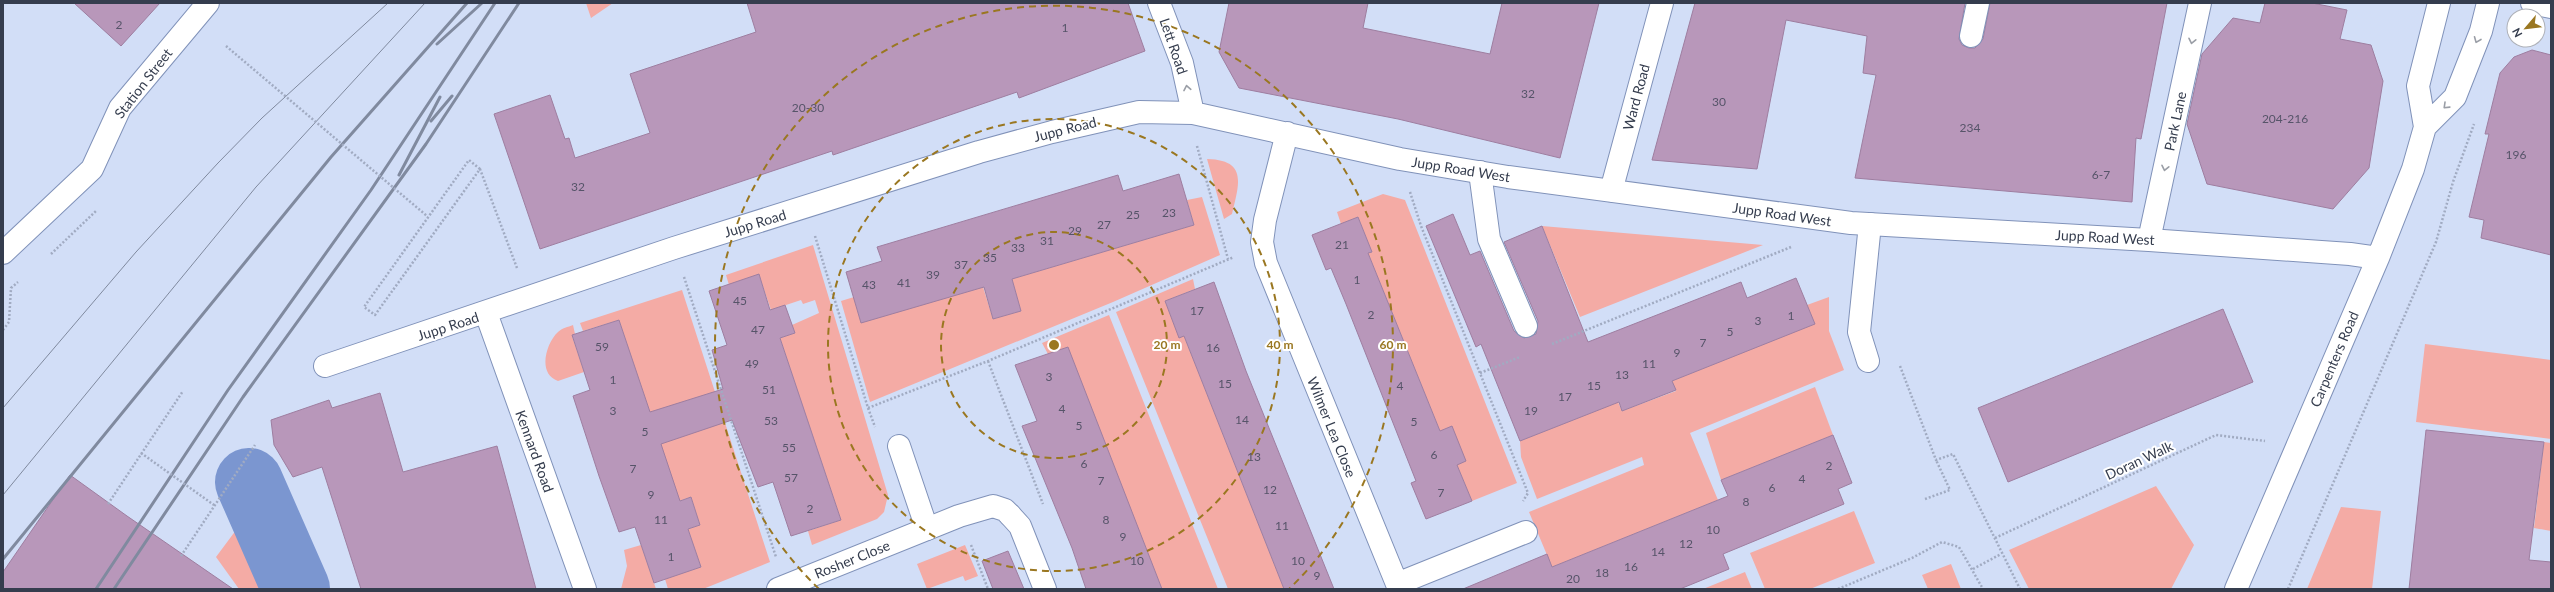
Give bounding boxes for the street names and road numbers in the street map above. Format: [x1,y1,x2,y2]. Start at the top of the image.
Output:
street label: Lett Road [1156,16,1192,76]
street label: Station Street [110,45,176,121]
street label: Ward Road [1619,62,1653,132]
street label: Park Lane [2160,90,2190,152]
street label: Jupp Road [1032,113,1098,145]
street label: Jupp Road West [1411,153,1511,185]
street label: Jupp Road West [1732,199,1832,229]
street label: Jupp Road [722,206,788,240]
street label: Jupp Road West [2055,226,2155,248]
street label: Jupp Road [415,308,481,344]
street label: Carpenters Road [2306,309,2362,409]
street label: Wilmer Lea Close [1304,374,1360,480]
street label: Kennard Road [512,408,558,494]
street label: Doran Walk [2102,437,2176,483]
street label: Rosher Close [812,536,892,582]

